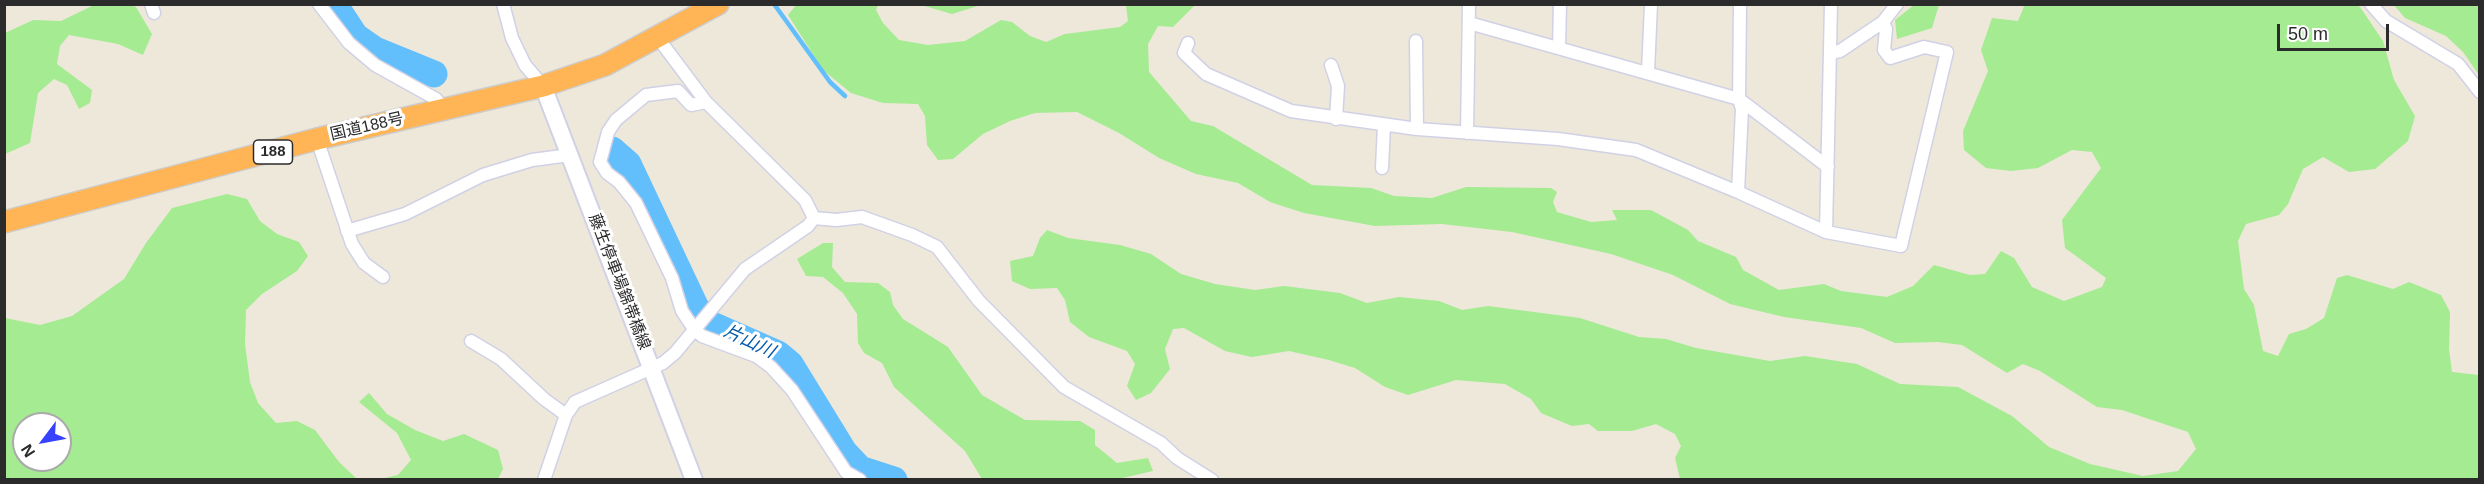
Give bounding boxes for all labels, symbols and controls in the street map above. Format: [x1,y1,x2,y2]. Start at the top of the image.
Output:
scale bar [2280,12,2392,50]
text: 50 m [2288,24,2328,44]
street label: 国道188号 [328,109,406,145]
road number: 188 [254,140,292,164]
street label: 藤生停車場錦帯橋線 [584,211,654,353]
water label: 片山川 [720,321,778,363]
north arrow [12,412,72,472]
text: N [18,441,38,460]

